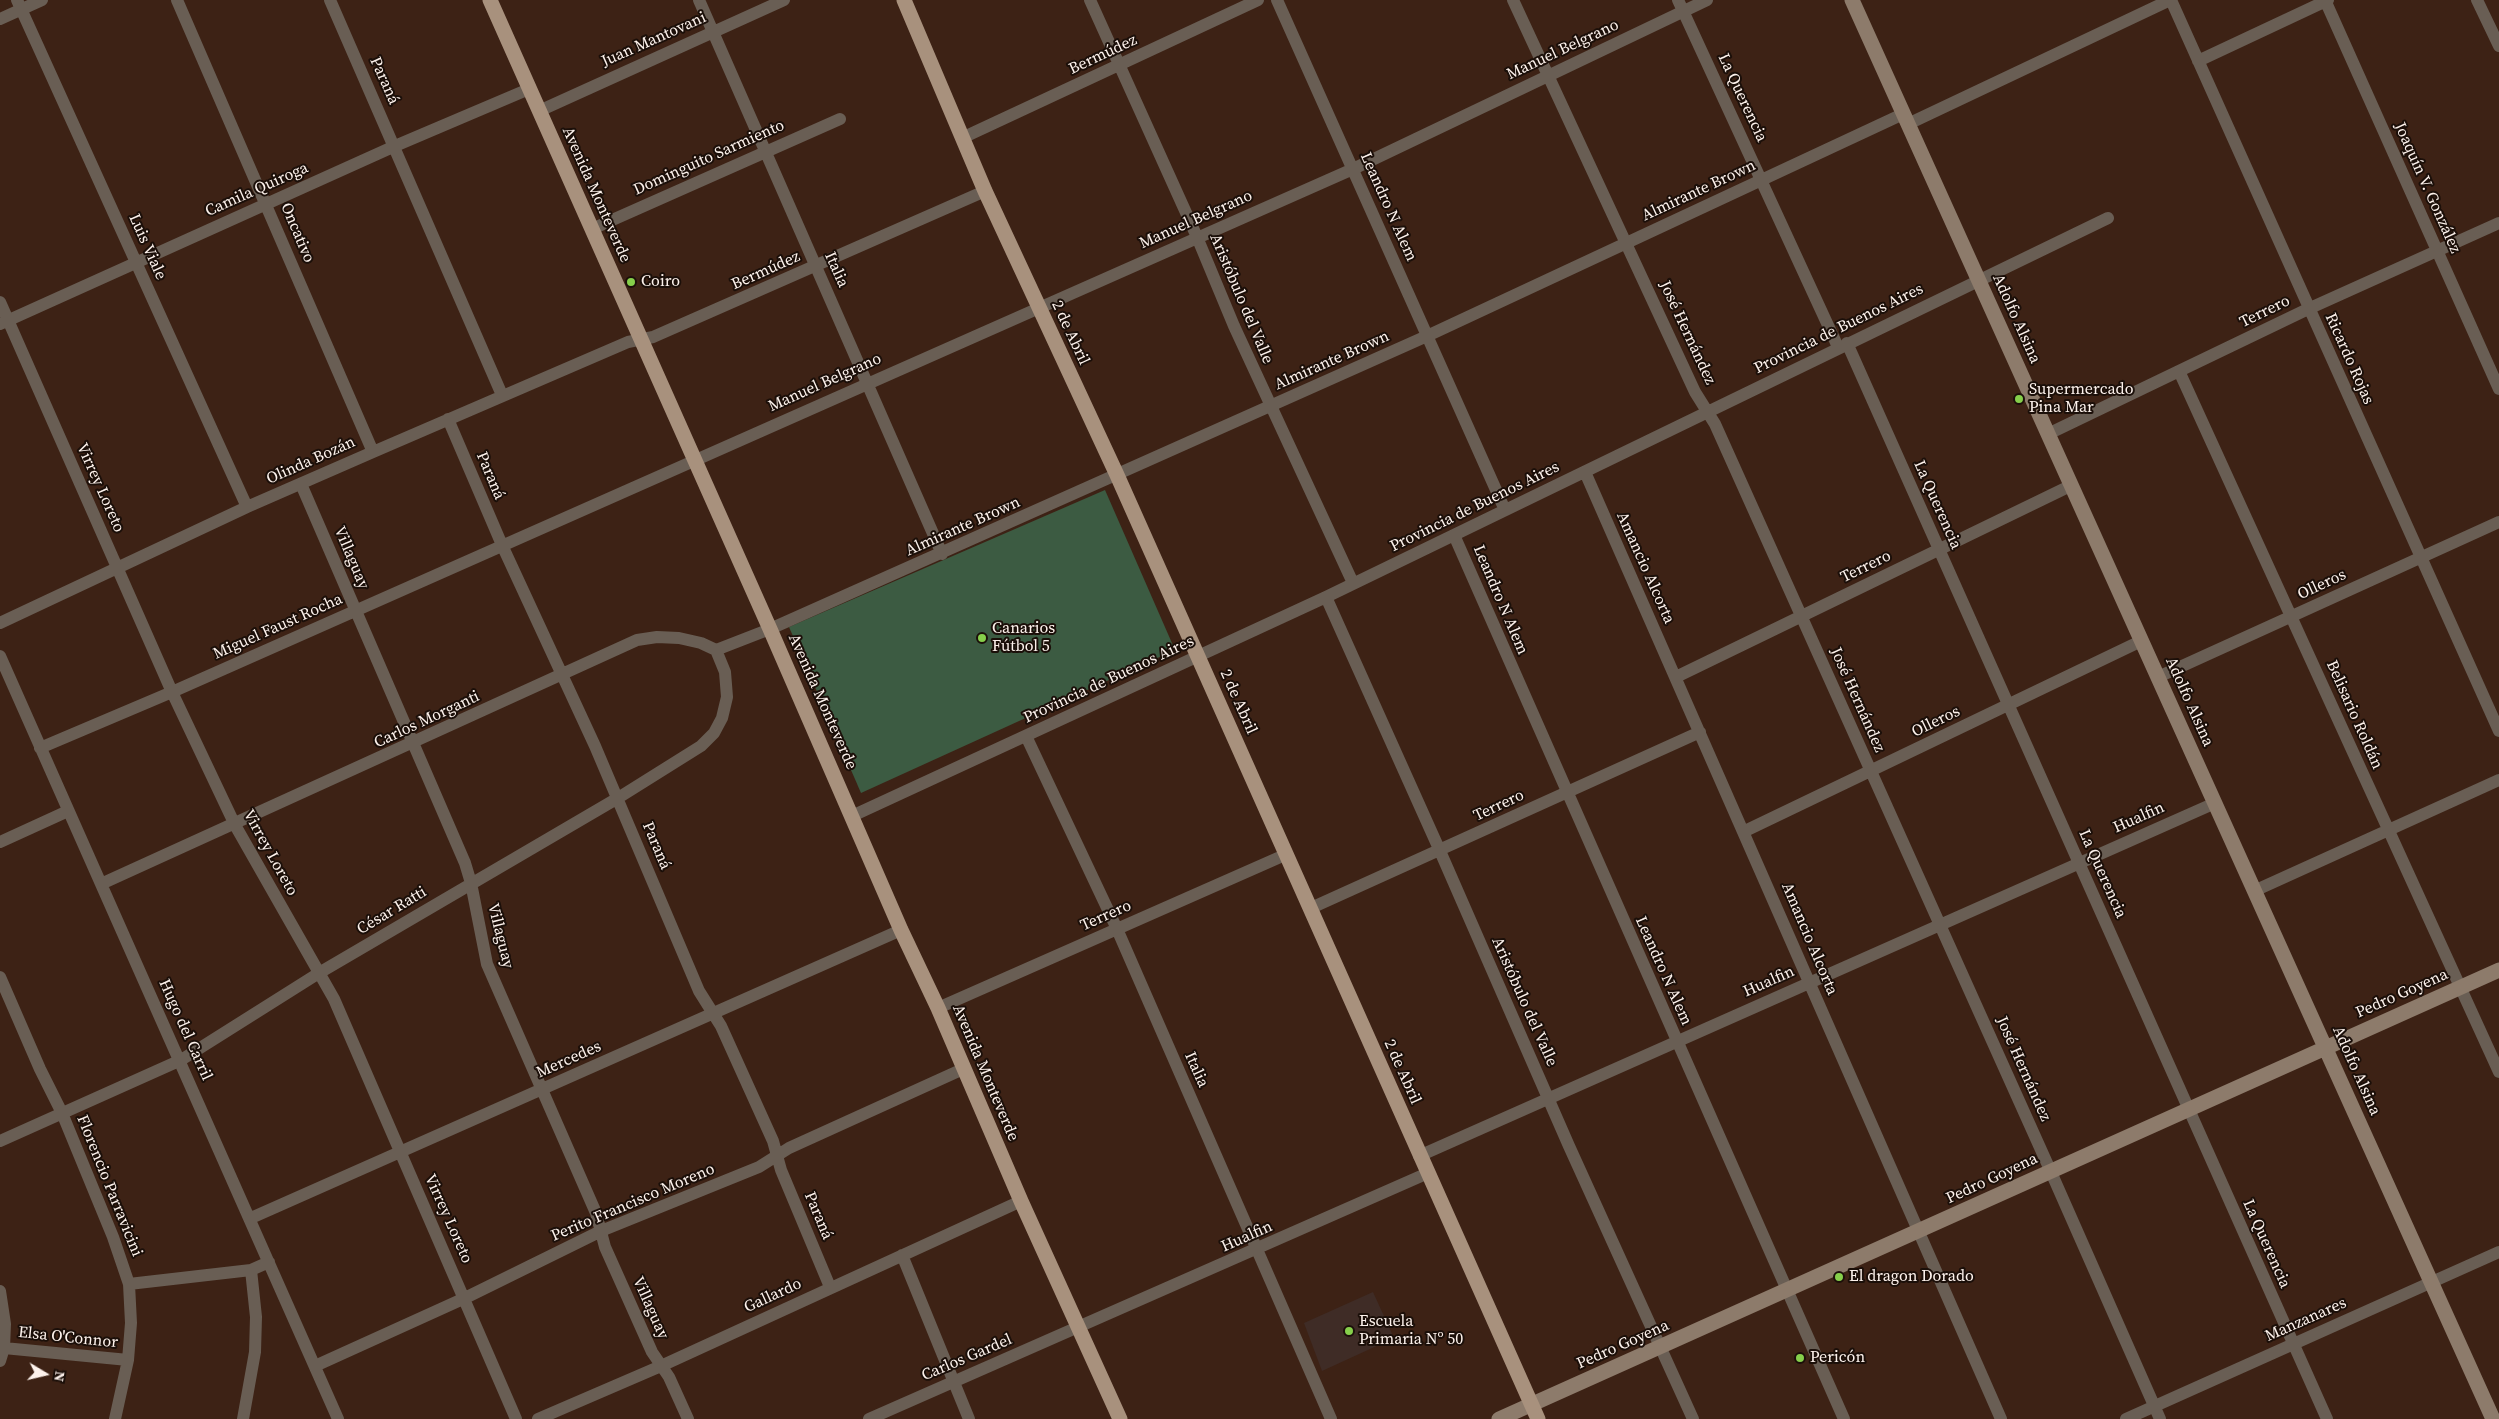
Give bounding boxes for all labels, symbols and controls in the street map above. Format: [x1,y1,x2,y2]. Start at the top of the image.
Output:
street label: Juan Mantovani [599,8,709,72]
street label: Manuel Belgrano [1504,16,1622,84]
street label: Bermúdez [1066,31,1140,79]
street label: La Querencia [1713,51,1771,145]
street label: Paraná [365,54,403,108]
street label: Dominguito Sarmiento [631,116,787,200]
street label: Joaquín V. González [2390,120,2464,256]
street label: Avenida Monteverde [557,124,635,266]
street label: Leandro N Alem [1355,150,1421,264]
street label: Almirante Brown [1639,156,1759,226]
street label: Camila Quiroga [203,159,311,221]
street label: Manuel Belgrano [1137,187,1255,253]
street label: Oncativo [276,200,318,266]
street label: Luis Viale [124,211,170,283]
street label: Aristóbulo del Valle [1205,231,1277,367]
street label: Bermúdez [729,247,803,295]
street label: Italia [820,249,852,291]
street label: Adolfo Alsina [1988,271,2044,367]
place label: Coiro [641,272,680,292]
marker: Coiro [625,276,637,288]
street label: José Hernández [1655,278,1719,388]
street label: Provincia de Buenos Aires [1751,280,1927,378]
street label: Terrero [2237,292,2293,332]
street label: 2 de Abril [1047,298,1093,368]
street label: Ricardo Rojas [2320,310,2378,408]
street label: Almirante Brown [1272,327,1392,395]
street label: Manuel Belgrano [766,350,884,416]
place label: Supermercado Pina Mar [2029,380,2133,418]
marker: Supermercado Pina Mar [2013,393,2025,405]
street label: Olinda Bozán [264,433,358,489]
street label: Virrey Loreto [72,441,128,535]
street label: Paraná [471,449,509,503]
street label: Provincia de Buenos Aires [1387,458,1563,556]
street label: La Querencia [1909,458,1965,552]
street label: Almirante Brown [903,493,1023,561]
street label: Amancio Alcorta [1612,509,1678,627]
street label: Villaguay [329,524,373,592]
street label: Leandro N Alem [1468,542,1532,658]
street label: Terrero [1838,547,1894,587]
street label: Olleros [2295,565,2349,605]
street label: Miguel Faust Rocha [210,590,346,664]
place label: Canarios Fútbol 5 [992,619,1055,657]
street label: Avenida Monteverde [783,631,861,773]
marker: Canarios Fútbol 5 [976,632,988,644]
street label: Provincia de Buenos Aires [1021,632,1197,728]
street label: José Hernández [1825,645,1889,755]
street label: Adolfo Alsina [2161,654,2217,750]
street label: Belisario Roldán [2321,658,2387,772]
street label: 2 de Abril [1215,667,1261,737]
street label: Carlos Morganti [371,687,483,753]
street label: Olleros [1909,702,1963,742]
street label: Terrero [1471,786,1527,826]
street label: Hualfin [2110,798,2168,838]
street label: Virrey Loreto [238,807,302,899]
street label: Paraná [637,819,675,873]
street label: La Querencia [2074,827,2130,921]
street label: Amancio Alcorta [1777,880,1841,998]
street label: César Ratti [354,883,430,939]
street label: Terrero [1078,896,1134,936]
street label: Villaguay [483,902,517,970]
street label: Leandro N Alem [1630,914,1696,1028]
street label: Aristóbulo del Valle [1487,934,1561,1070]
street label: Hualfin [1740,962,1798,1002]
street label: Pedro Goyena [2353,965,2451,1023]
street label: Hugo del Carril [154,976,216,1084]
street label: Avenida Monteverde [948,1002,1022,1144]
street label: José Hernández [1991,1014,2055,1124]
street label: Adolfo Alsina [2328,1023,2384,1119]
street label: Mercedes [534,1037,604,1083]
street label: 2 de Abril [1379,1037,1425,1107]
street label: Italia [1180,1049,1212,1091]
street label: Florencio Parravicini [72,1112,146,1260]
street label: Pedro Goyena [1943,1149,2041,1209]
street label: Perito Francisco Moreno [548,1160,718,1246]
street label: Virrey Loreto [420,1172,476,1266]
street label: Paraná [799,1189,837,1243]
street label: La Querencia [2238,1197,2294,1291]
street label: Hualfin [1218,1217,1276,1257]
place label: El dragon Dorado [1849,1267,1974,1287]
marker: El dragon Dorado [1833,1271,1845,1283]
street label: Villaguay [628,1274,672,1342]
street label: Gallardo [741,1274,805,1318]
street label: Manzanares [2262,1294,2350,1346]
place label: Escuela Primaria Nº 50 [1359,1312,1463,1350]
street label: Pedro Goyena [1574,1316,1672,1374]
street label: Elsa O'Connor [17,1323,119,1353]
marker: Escuela Primaria Nº 50 [1343,1325,1355,1337]
street label: Carlos Gardel [919,1330,1015,1386]
place label: Pericón [1810,1348,1865,1368]
north arrow [20,1349,70,1399]
marker: Pericón [1794,1352,1806,1364]
text: N [49,1370,70,1383]

